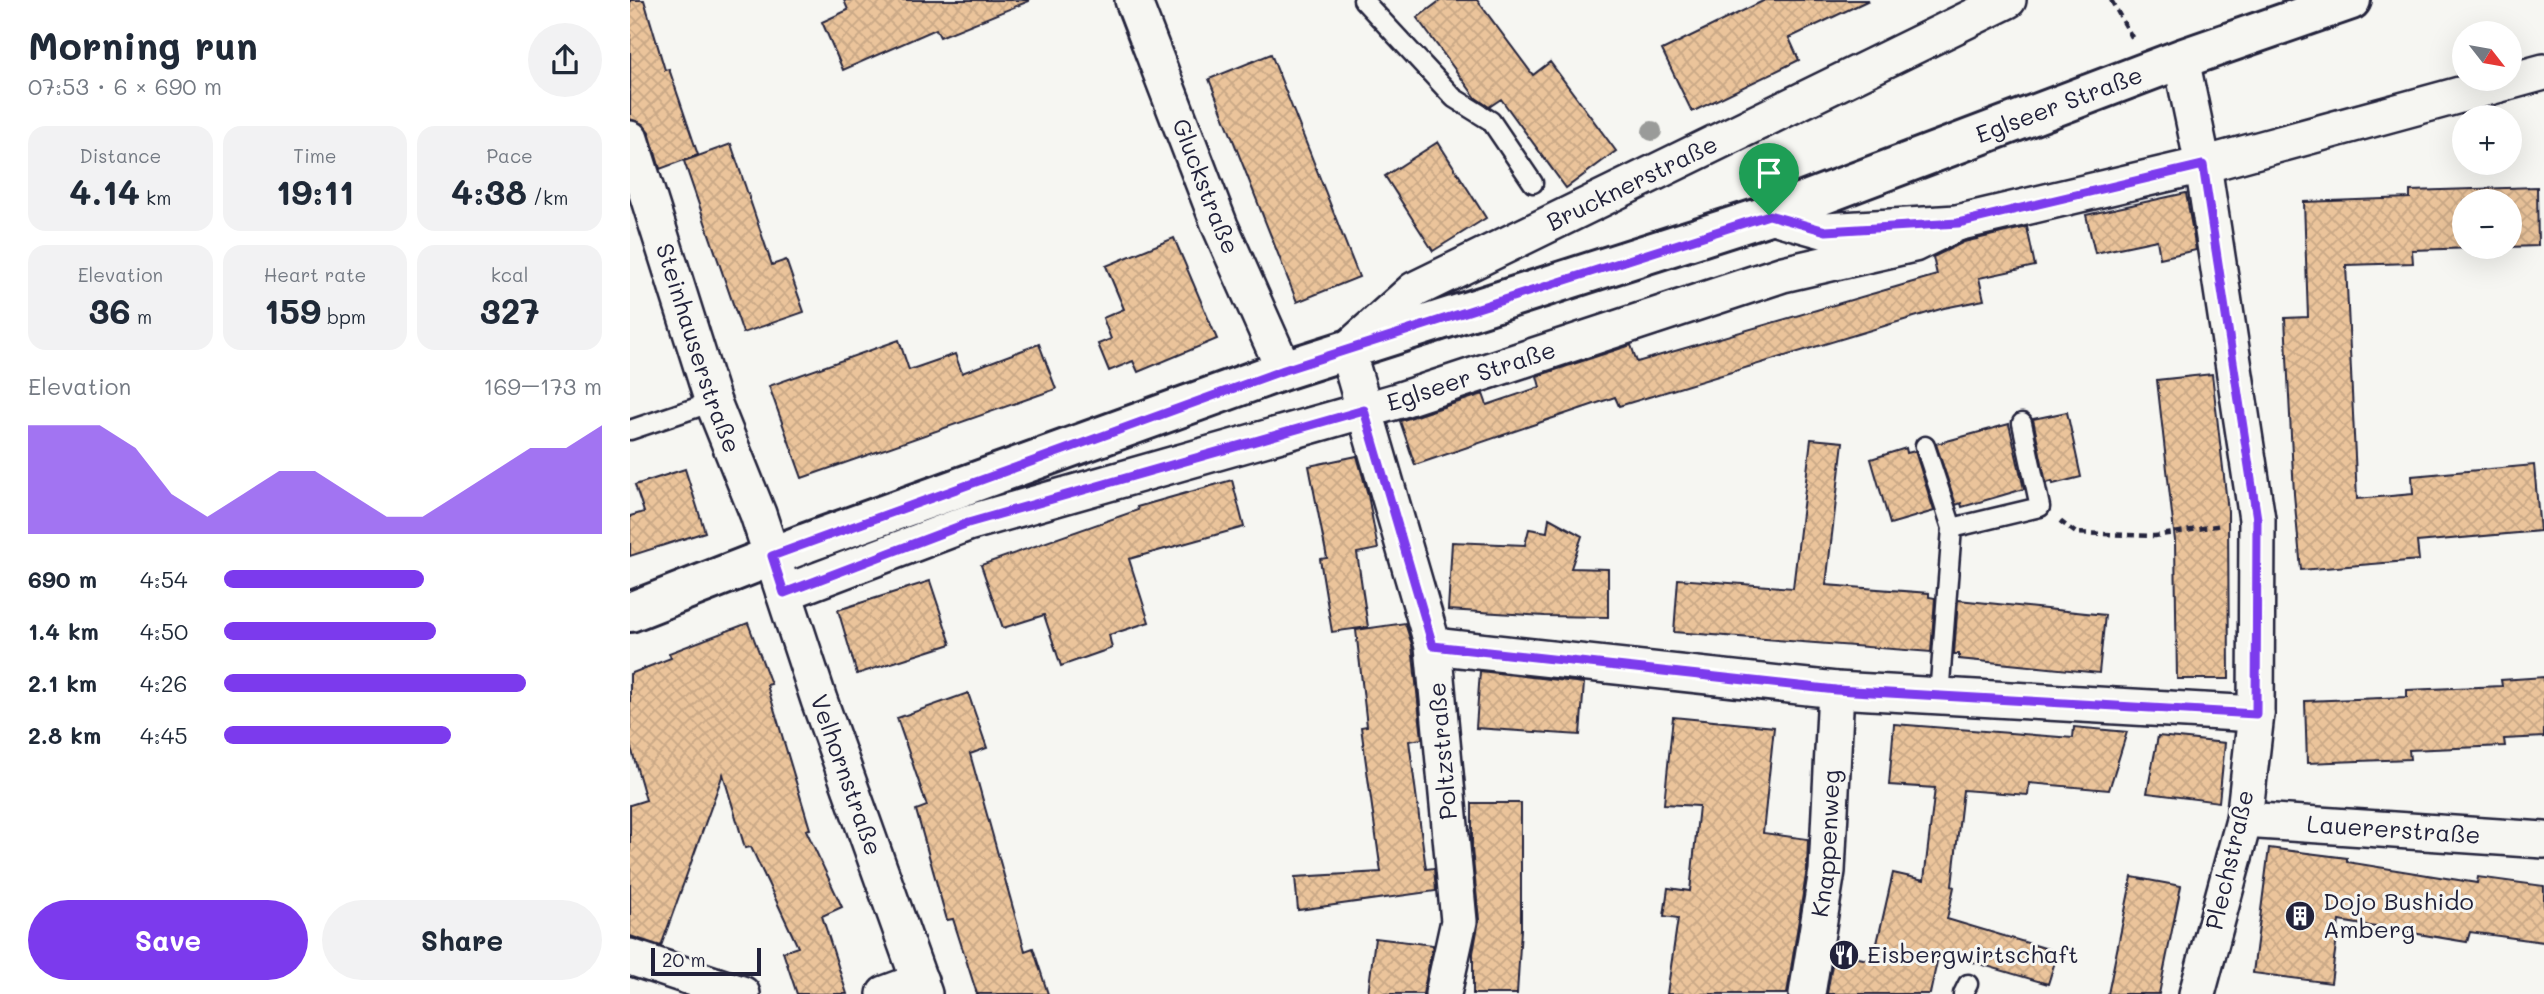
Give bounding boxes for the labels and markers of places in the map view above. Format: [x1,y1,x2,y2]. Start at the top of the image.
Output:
pin [1739,143,1799,215]
place label: Dojo Bushido Amberg [2323,885,2474,944]
building icon: Dojo Bushido Amberg [2283,899,2317,933]
restaurant icon: Eisbergwirtschaft [1827,938,1861,972]
place label: Eisbergwirtschaft [1867,938,2079,969]

